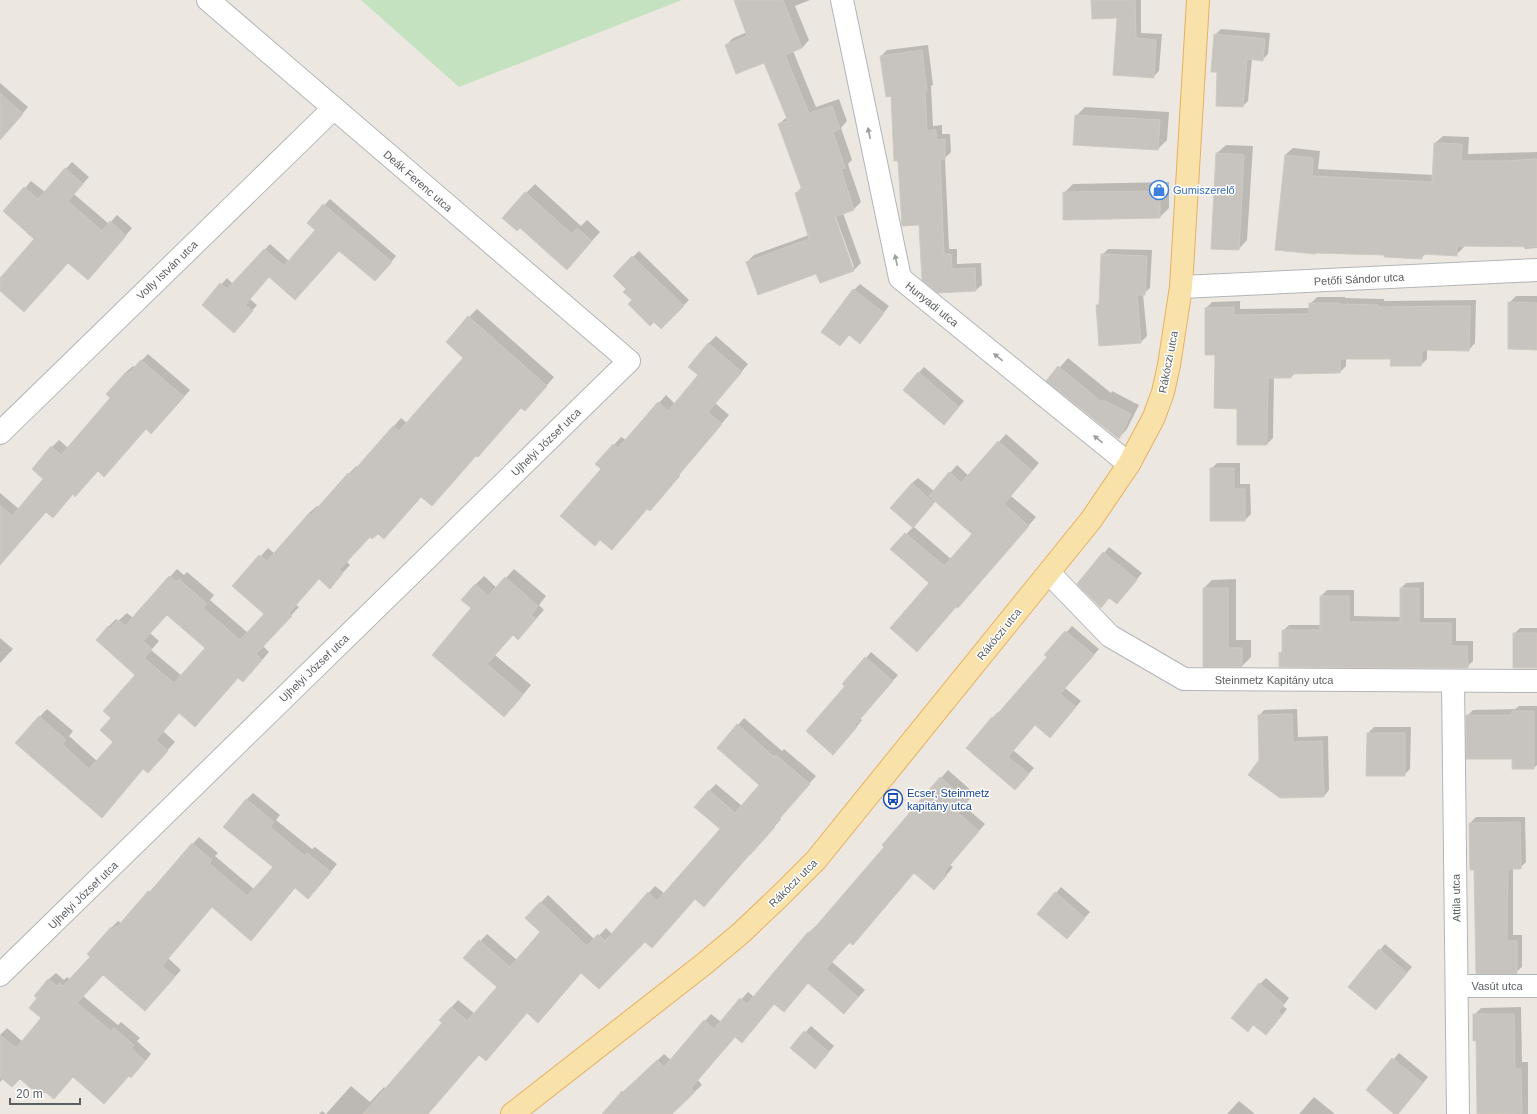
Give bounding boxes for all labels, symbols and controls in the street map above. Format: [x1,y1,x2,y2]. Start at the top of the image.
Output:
one-way arrow [866,127,872,139]
street label: Deák Ferenc utca [381,148,455,215]
shop icon: Gumiszerelő [1148,179,1170,201]
place label: Gumiszerelő [1173,184,1235,196]
street label: Volly István utca [134,237,200,302]
one-way arrow [893,254,899,266]
street label: Petőfi Sándor utca [1313,271,1405,287]
street label: Hunyadi utca [903,279,961,329]
street label: Rákóczi utca [1156,329,1180,394]
one-way arrow [992,353,1003,362]
street label: Ujhelyi József utca [509,405,584,478]
one-way arrow [1093,435,1104,444]
street label: Rákóczi utca [975,605,1024,662]
street label: Ujhelyi József utca [277,631,352,704]
street label: Steinmetz Kapitány utca [1215,674,1334,686]
place label: Ecser, Steinmetz kapitány utca [907,787,990,812]
bus stop icon: Ecser, Steinmetz kapitány utca [882,788,904,810]
street label: Rákóczi utca [766,856,820,910]
street label: Ujhelyi József utca [46,858,121,931]
street label: Attila utca [1450,873,1462,922]
street label: Vasút utca [1471,980,1523,992]
scale bar [10,1080,80,1106]
text: 20 m [16,1087,43,1101]

